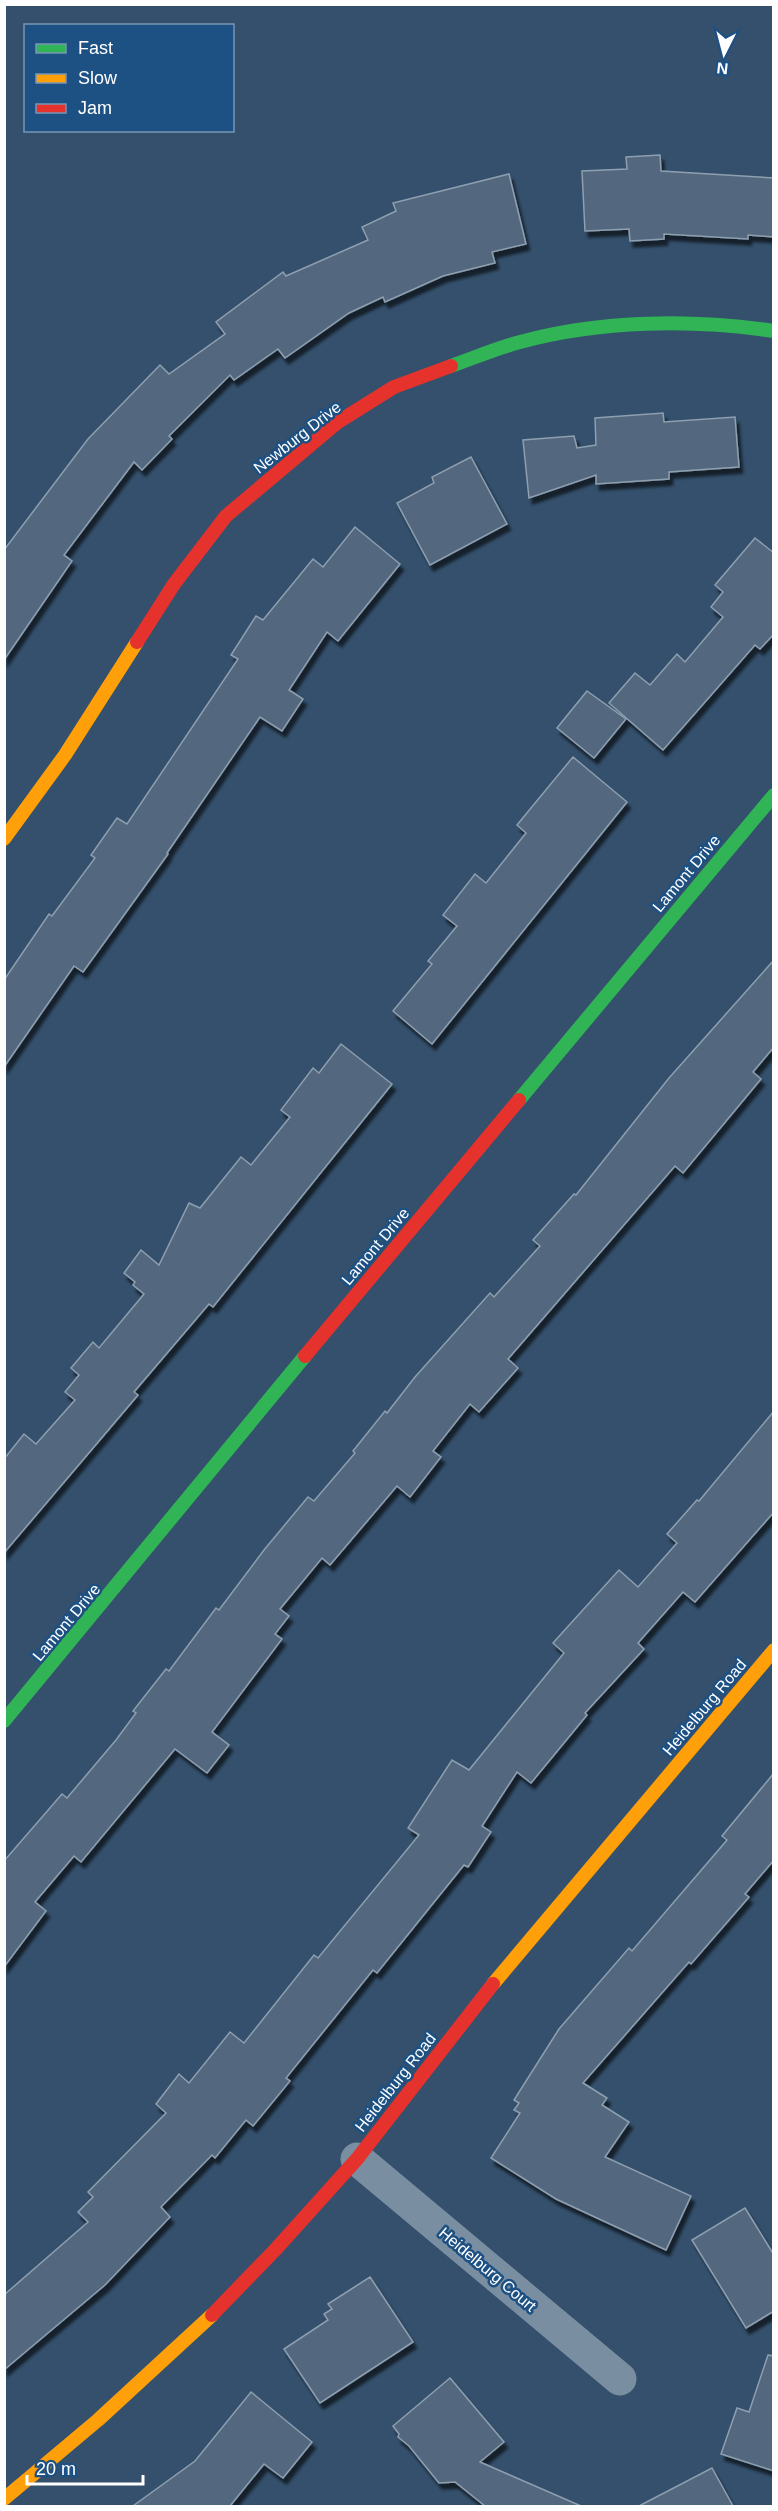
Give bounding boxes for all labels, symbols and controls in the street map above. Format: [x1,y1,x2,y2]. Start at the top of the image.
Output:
legend [24,24,234,132]
north arrow [694,24,754,84]
text: Fast [78,38,113,58]
text: N [716,59,729,77]
text: Slow [78,68,118,88]
text: Jam [78,98,112,118]
street label: Newburg Drive [250,398,344,477]
street label: Lamont Drive [649,831,724,915]
street label: Lamont Drive [338,1204,413,1288]
street label: Lamont Drive [29,1580,104,1664]
street label: Heidelburg Road [659,1656,749,1759]
street label: Heidelburg Road [352,2030,439,2135]
street label: Heidelburg Court [436,2224,540,2315]
scale bar [27,2448,142,2486]
text: 20 m [36,2459,76,2479]

